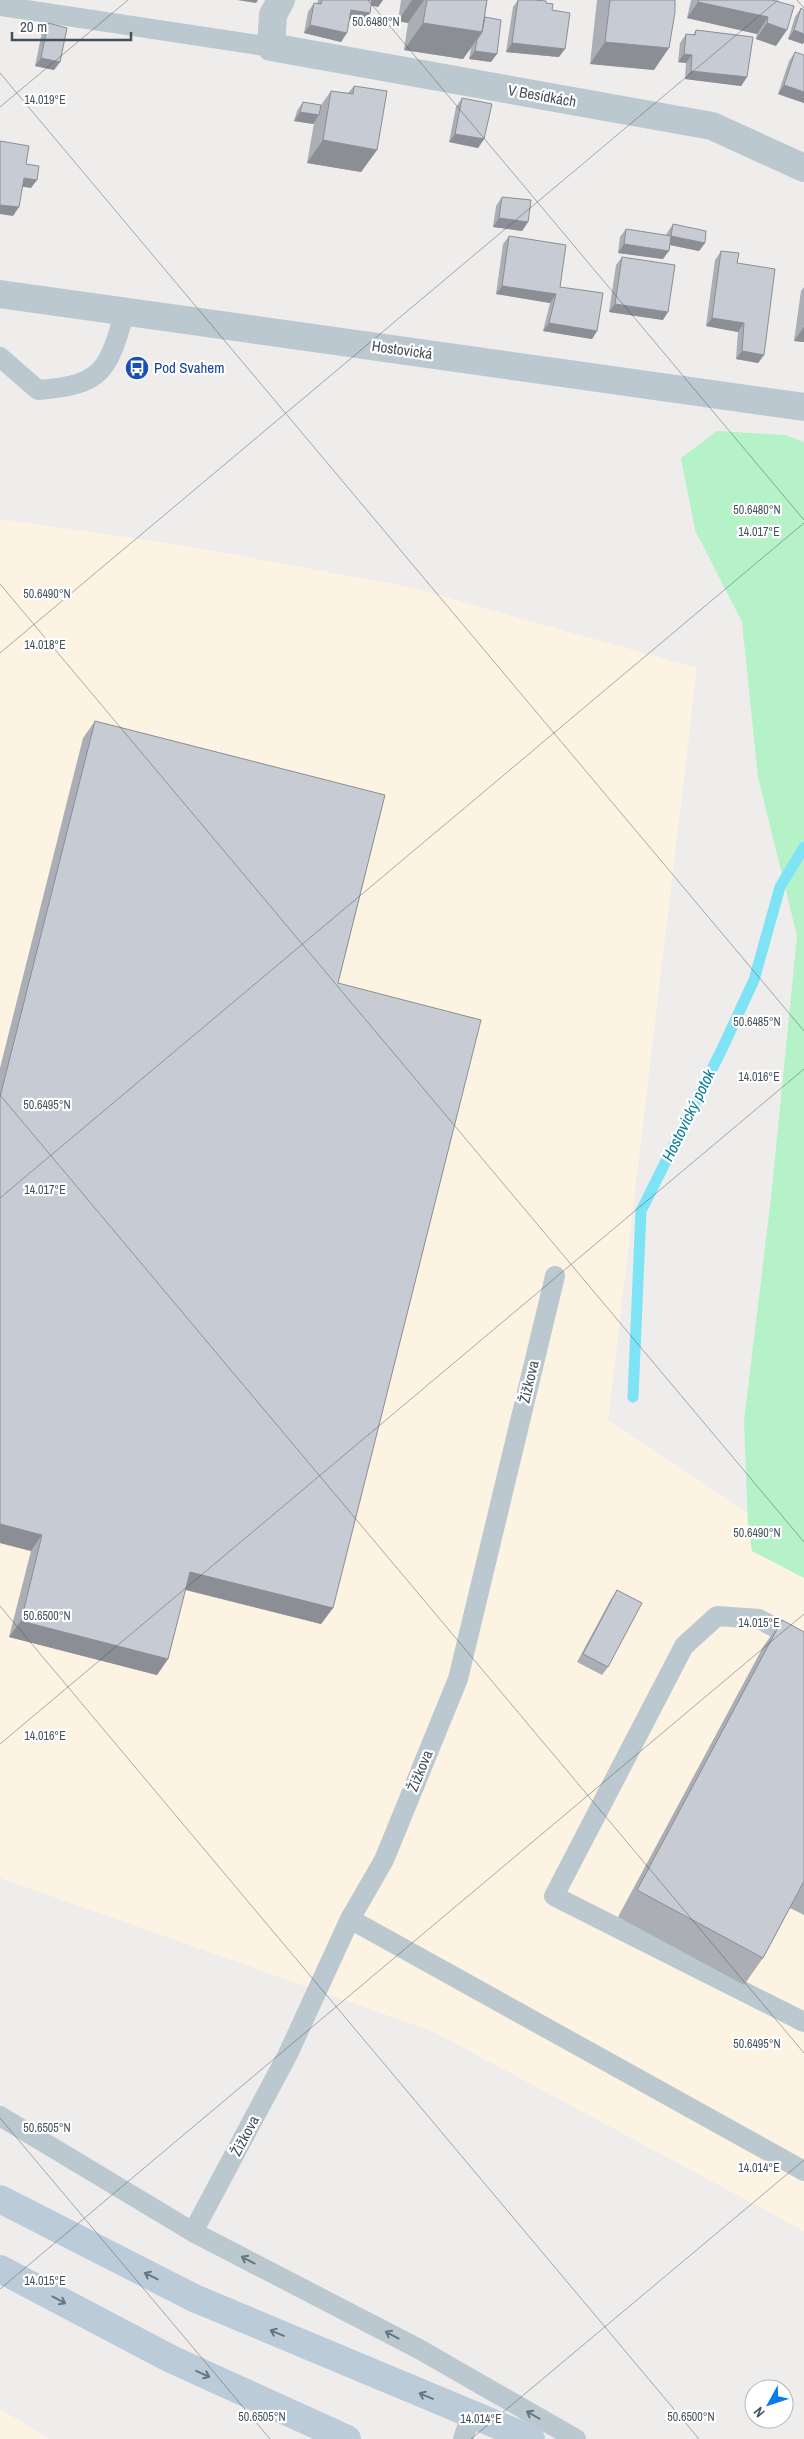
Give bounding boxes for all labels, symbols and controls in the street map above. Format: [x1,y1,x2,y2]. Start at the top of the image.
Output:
scale bar [12,10,131,42]
text: 50.6480°N [352,14,400,30]
text: 20 m [20,16,47,37]
street label: V Besídkách [506,79,578,112]
text: 14.019°E [24,92,66,108]
street label: Hostovická [370,335,434,364]
bus stop icon: Pod Svahem [124,355,150,381]
place label: Pod Svahem [154,357,224,378]
text: 50.6480°N [733,502,781,518]
text: 14.017°E [738,524,780,540]
text: 50.6490°N [23,586,71,602]
text: 14.018°E [24,637,66,653]
text: 50.6485°N [733,1014,781,1030]
water label: Hostovický potok [656,1065,720,1165]
text: 14.016°E [738,1069,780,1085]
text: 50.6495°N [23,1097,71,1113]
text: 14.017°E [24,1182,66,1198]
street label: Žižkova [513,1358,544,1405]
text: 50.6490°N [733,1525,781,1541]
text: 50.6500°N [23,1608,71,1624]
text: 14.015°E [738,1615,780,1631]
text: 14.016°E [24,1728,66,1744]
street label: Žižkova [402,1747,437,1795]
text: 50.6495°N [733,2036,781,2052]
street label: Žižkova [225,2112,264,2160]
text: 50.6505°N [23,2120,71,2136]
text: 14.014°E [738,2160,780,2176]
one-way arrow [240,2255,255,2265]
one-way arrow [144,2271,159,2280]
text: 14.015°E [24,2273,66,2289]
one-way arrow [51,2295,66,2305]
one-way arrow [270,2327,285,2337]
one-way arrow [385,2330,400,2339]
one-way arrow [195,2369,210,2379]
north arrow [744,2379,794,2429]
one-way arrow [419,2391,434,2401]
text: N [749,2403,769,2421]
text: 50.6505°N [238,2409,286,2425]
one-way arrow [527,2409,541,2419]
text: 50.6500°N [667,2409,715,2425]
text: 14.014°E [460,2411,502,2427]

